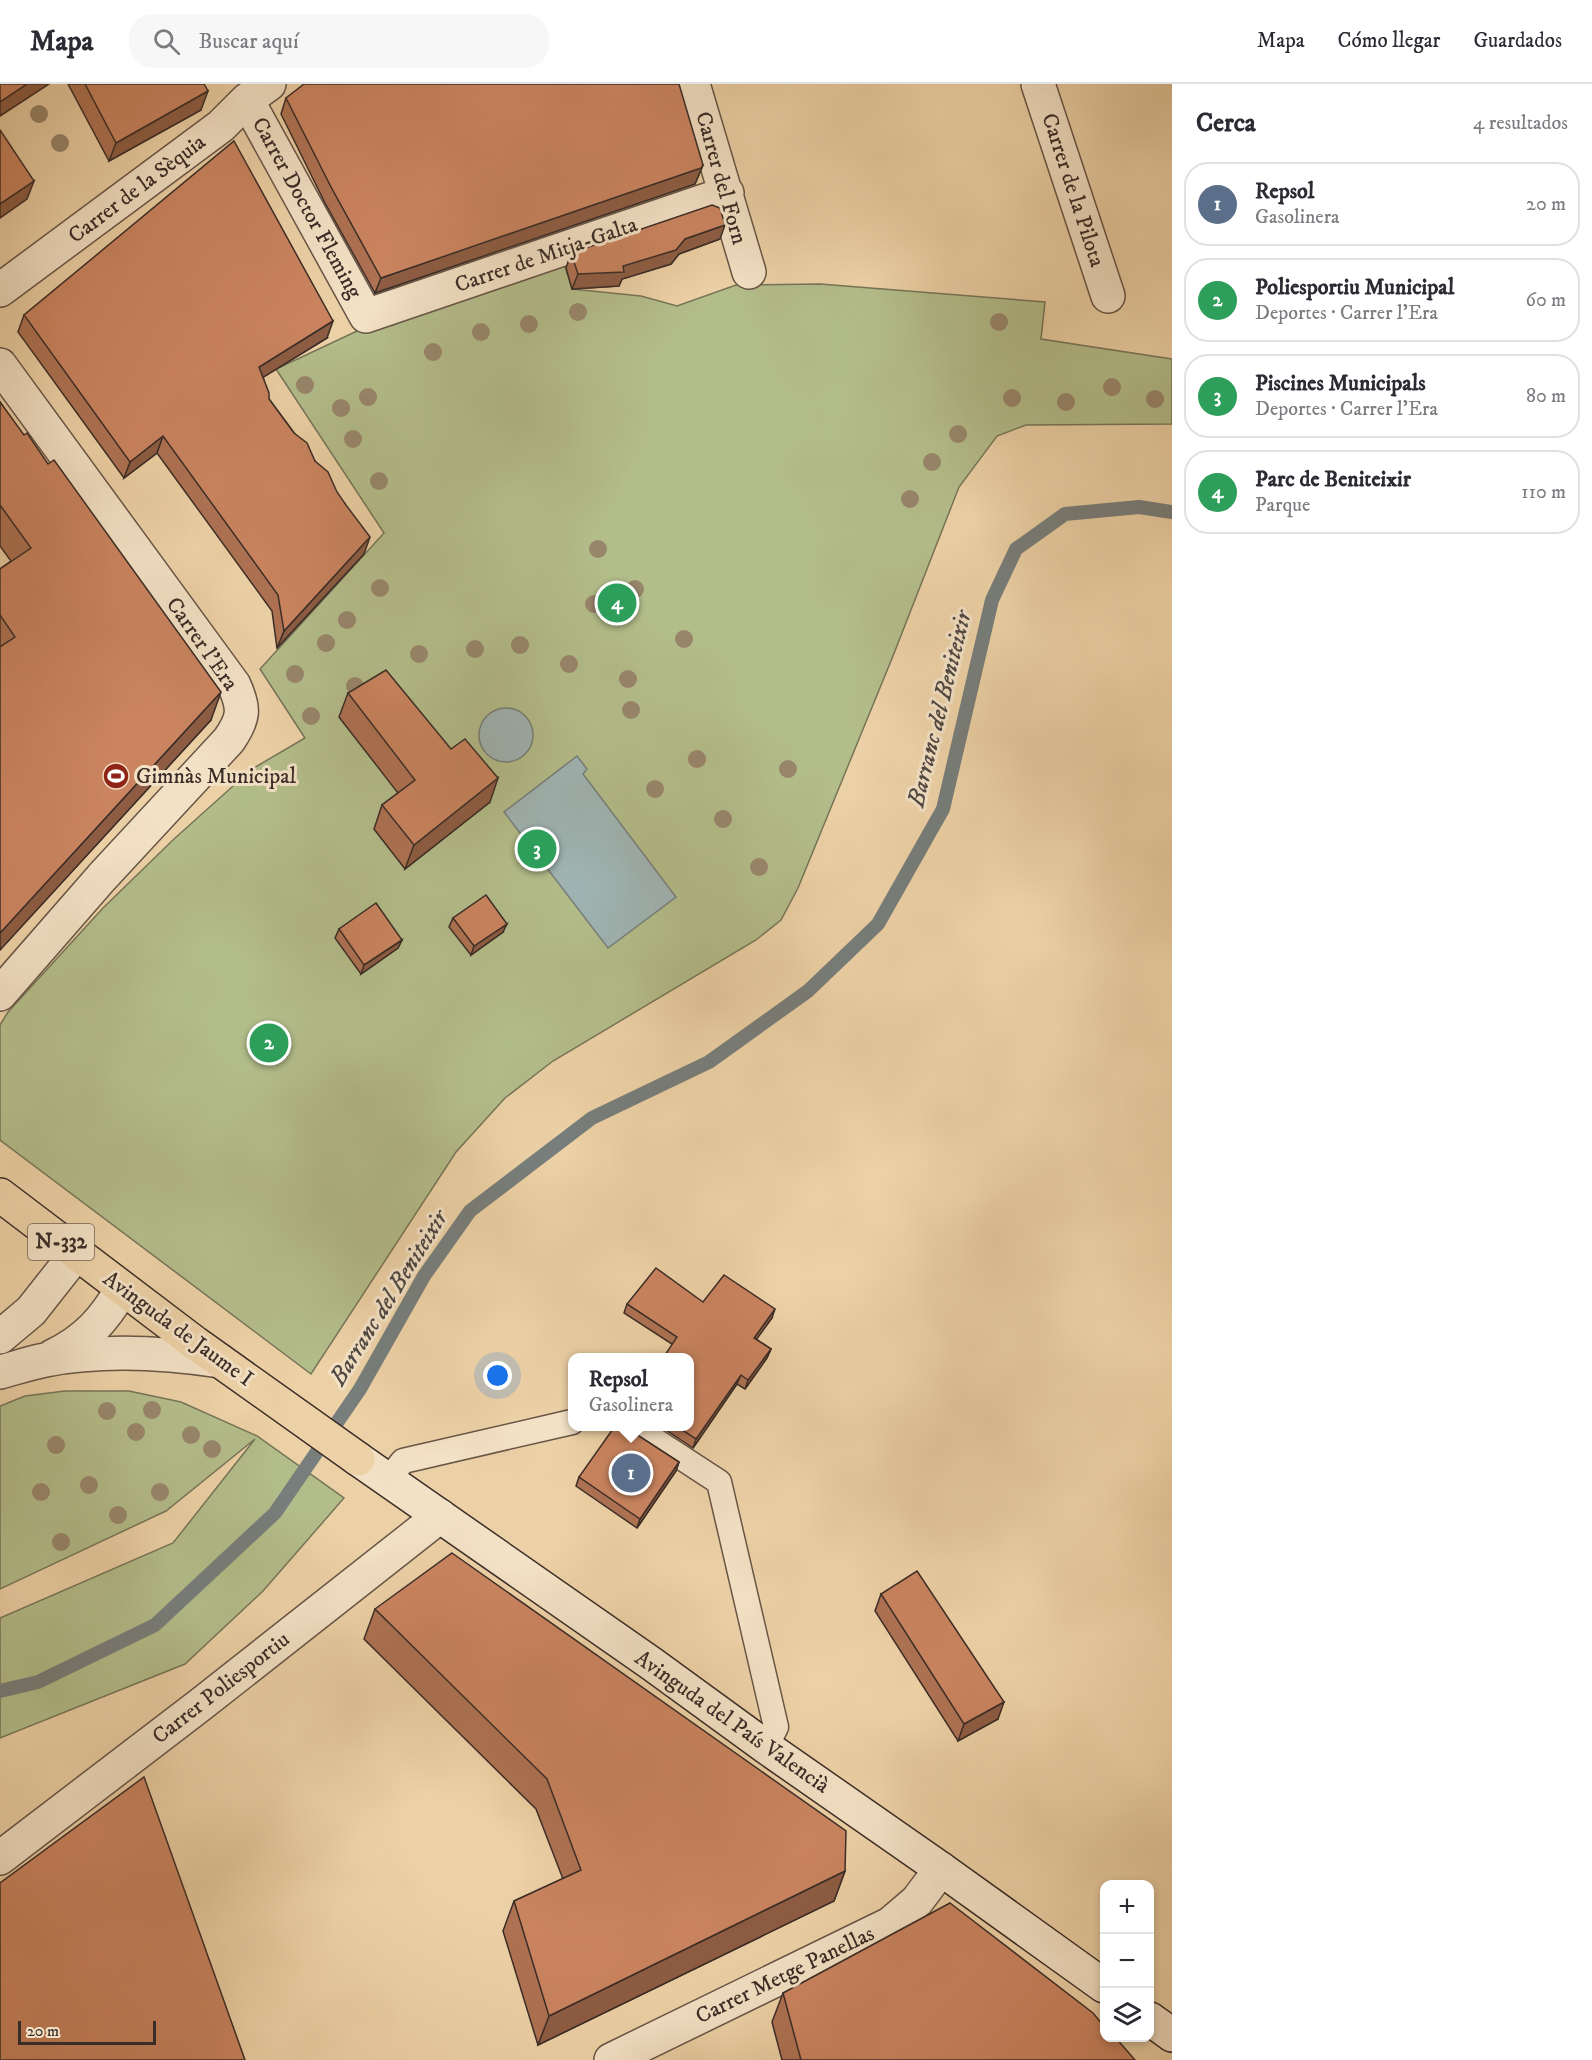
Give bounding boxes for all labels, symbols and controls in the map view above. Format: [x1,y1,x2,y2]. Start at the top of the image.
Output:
search box [129,14,549,68]
text: Mapa [30,24,93,59]
icon: search [150,25,183,58]
text: Buscar aquí [198,28,299,55]
text: Mapa [1257,28,1305,54]
text: Cómo llegar [1338,28,1440,54]
text: Guardados [1473,28,1562,54]
text: Cerca [1196,107,1256,140]
street label: Carrer del Forn [689,109,753,248]
street label: Carrer de la Pilota [1035,110,1111,271]
text: 4 resultados [1473,111,1568,136]
street label: Carrer Doctor Fleming [246,113,368,304]
street label: Carrer de la Sèquia [63,128,212,249]
text: Repsol [1255,178,1314,205]
text: 1 [1214,192,1221,217]
text: 20 m [1526,192,1566,217]
text: Gasolinera [1255,205,1340,230]
street label: Carrer de Mitja-Galta [451,211,641,299]
text: Poliesportiu Municipal [1255,274,1454,301]
text: 2 [1213,288,1222,313]
text: 60 m [1526,288,1566,313]
text: Deportes · Carrer l'Era [1255,301,1438,326]
text: Piscines Municipals [1255,370,1426,397]
text: 3 [1214,384,1221,409]
text: 80 m [1526,384,1566,409]
text: Deportes · Carrer l'Era [1255,397,1438,422]
text: Parc de Beniteixir [1255,466,1411,493]
text: 4 [1212,480,1223,505]
text: 110 m [1521,480,1566,505]
text: Parque [1255,493,1310,518]
pin: 4 [598,580,636,626]
street label: Carrer l'Era [160,592,244,696]
water label: Barranc del Beniteixir [901,606,979,811]
sports icon: Gimnàs Municipal [101,761,131,791]
place label: Gimnàs Municipal [136,763,297,790]
pin: 3 [518,826,556,872]
pin: 2 [250,1020,288,1066]
water label: Barranc del Beniteixir [323,1203,456,1392]
road number: N-332 [28,1224,94,1260]
street label: Avinguda de Jaume I [98,1265,258,1393]
popup [568,1353,694,1431]
your location [483,1361,512,1390]
text: Repsol [589,1366,648,1393]
text: Gasolinera [589,1393,673,1418]
pin: 1 [612,1450,650,1496]
street label: Carrer Poliesportiu [147,1626,295,1750]
street label: Avinguda del País Valencià [629,1645,835,1800]
map controls [1100,1880,1154,2042]
button: + [1100,1880,1154,1934]
street label: Carrer Metge Panellas [691,1920,879,2030]
button: − [1100,1934,1154,1988]
button: layers [1100,1988,1154,2042]
scale bar [18,2018,156,2046]
text: 20 m [27,2021,59,2041]

